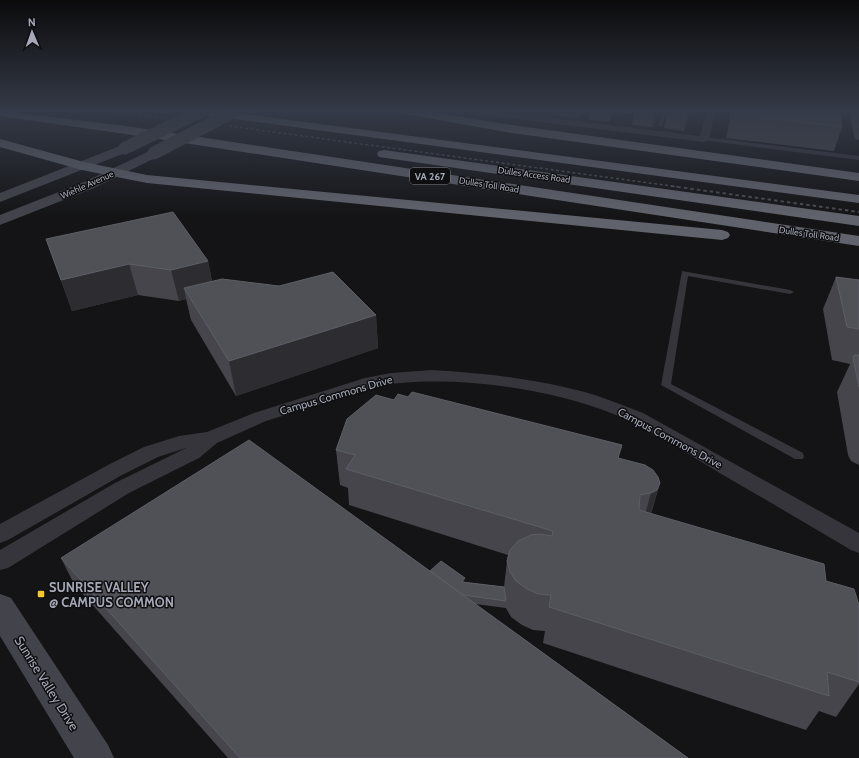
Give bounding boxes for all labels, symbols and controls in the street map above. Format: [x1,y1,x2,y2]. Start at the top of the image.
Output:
north arrow [12,12,52,52]
text: N [28,15,36,29]
street label: Dulles Access Road [497,164,571,185]
street label: Wiehle Avenue [58,168,115,201]
road number: VA 267 [410,168,450,184]
street label: Dulles Toll Road [458,174,520,195]
street label: Dulles Toll Road [778,224,840,243]
street label: Campus Commons Drive [278,372,394,418]
street label: Campus Commons Drive [615,404,725,472]
place label: SUNRISE VALLEY @ CAMPUS COMMON [49,579,174,610]
marker: SUNRISE VALLEY @ CAMPUS COMMON [36,589,46,599]
street label: Sunrise Valley Drive [11,633,83,733]

